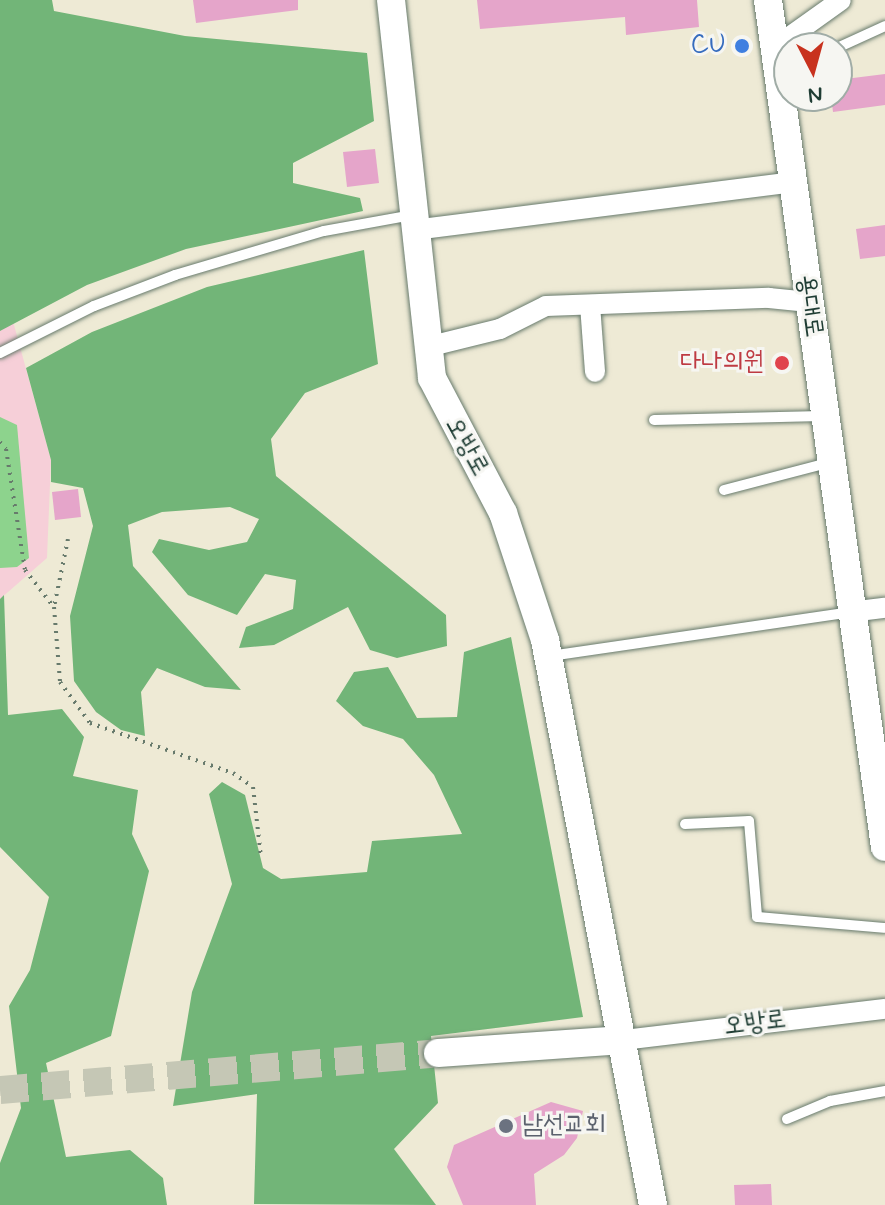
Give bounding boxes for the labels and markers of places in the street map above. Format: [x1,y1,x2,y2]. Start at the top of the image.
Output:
place label: CU [691,30,726,62]
marker: CU [733,37,751,55]
place label: 다나의원 [680,347,764,379]
marker: 다나의원 [771,352,793,374]
place label: 남선교회 [522,1110,606,1142]
marker: 남선교회 [497,1117,515,1135]

